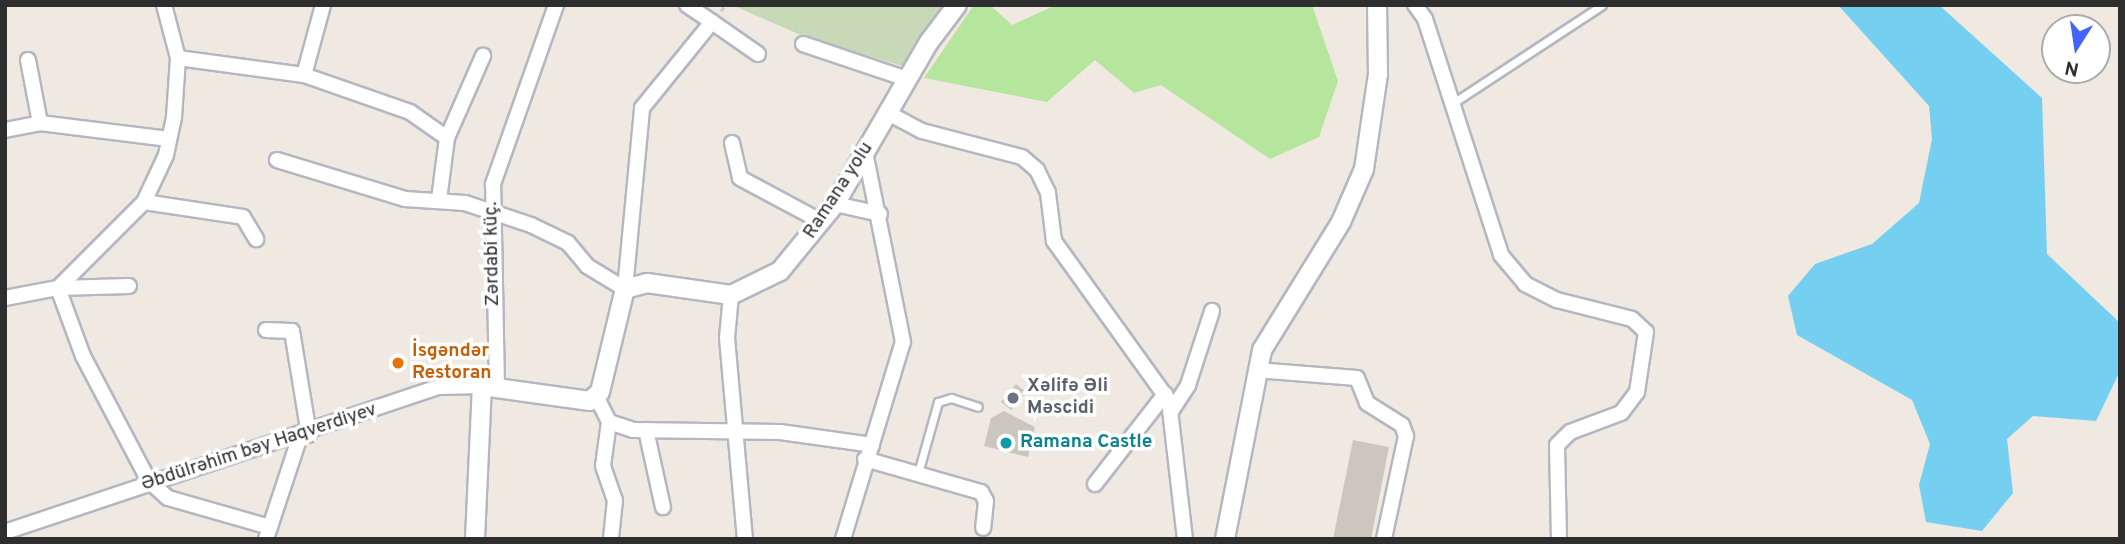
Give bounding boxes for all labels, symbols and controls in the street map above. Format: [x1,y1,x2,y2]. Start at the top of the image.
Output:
north arrow [2041,14,2111,84]
text: N [2063,54,2081,81]
street label: Ramana yolu [799,138,879,244]
street label: Zərdabi küç. [481,201,505,307]
place label: İsgəndər Restoran [412,341,492,385]
marker: İsgəndər Restoran [390,355,406,371]
place label: Xəlifə Əli Məscidi [1027,376,1108,420]
marker: Xəlifə Əli Məscidi [1005,390,1021,406]
street label: Əbdülrəhim bəy Haqverdiyev [138,399,380,497]
place label: Ramana Castle [1020,432,1152,454]
marker: Ramana Castle [998,435,1014,451]

